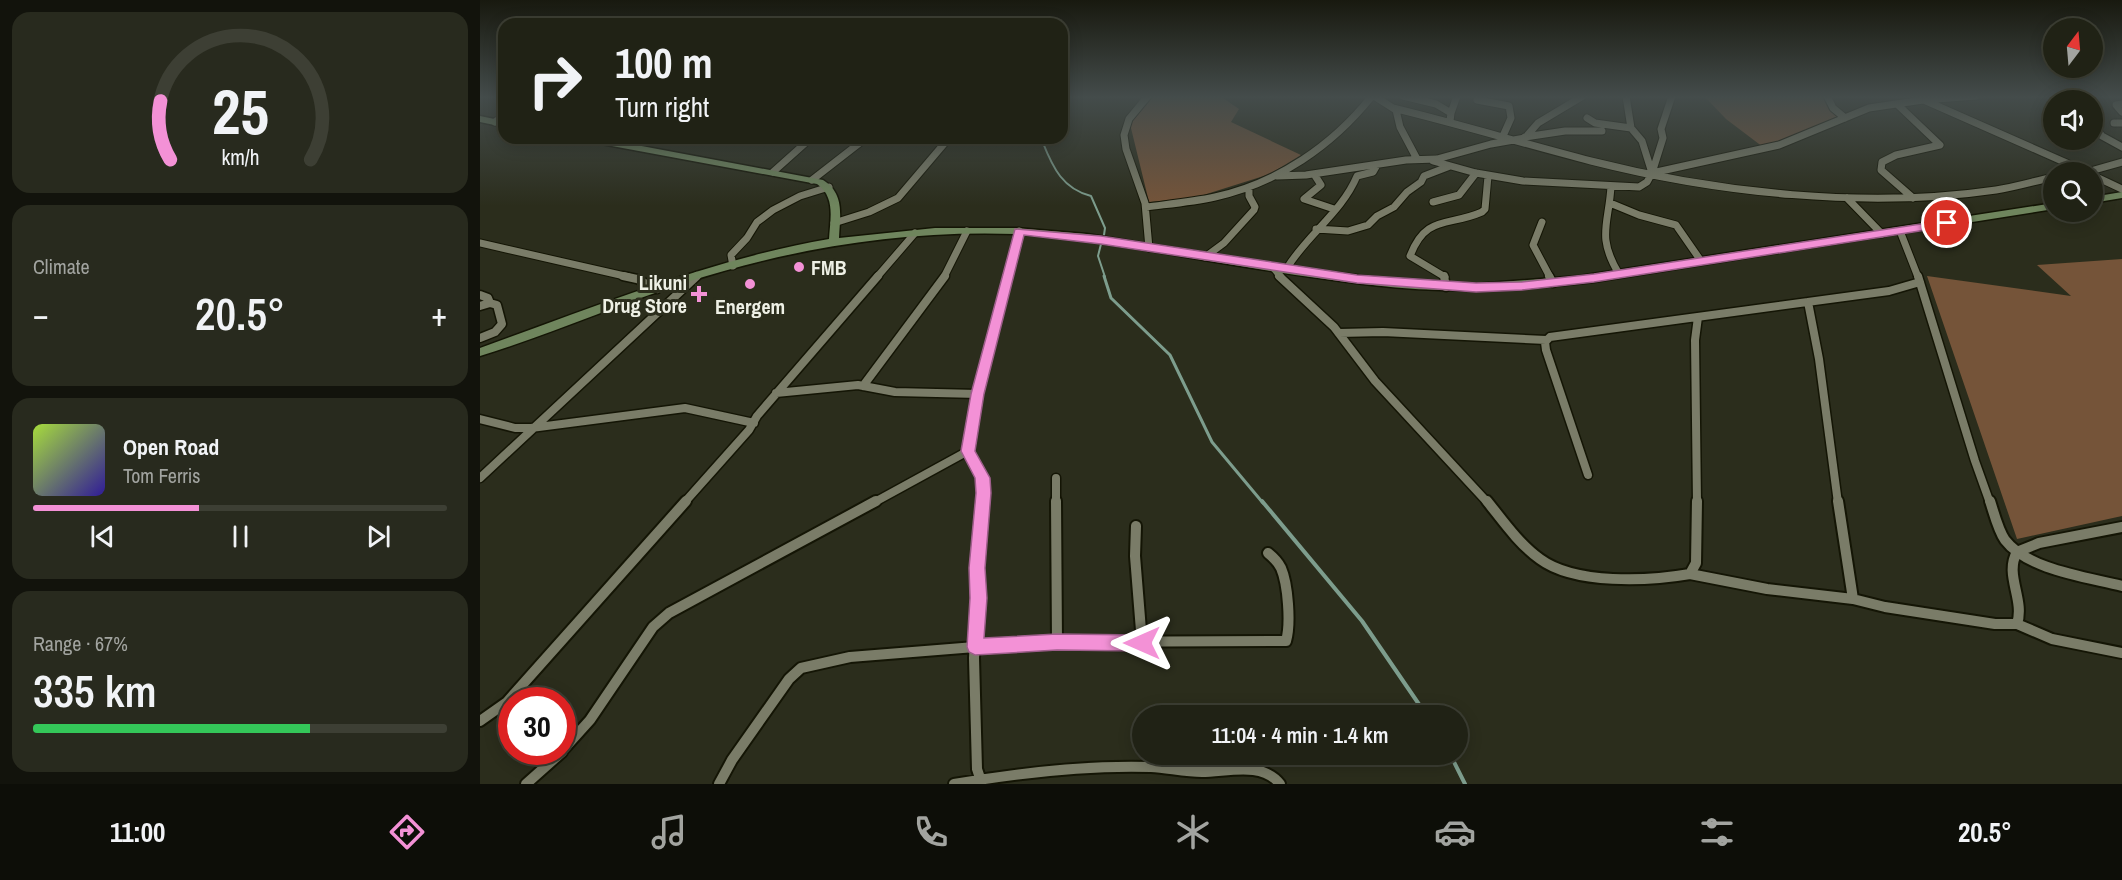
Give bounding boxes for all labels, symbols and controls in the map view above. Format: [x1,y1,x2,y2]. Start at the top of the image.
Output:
north arrow [2043,18,2103,78]
map controls [2043,18,2103,222]
text: 100 m [615,35,713,91]
icon: right [516,42,594,120]
text: 25 [212,69,268,153]
text: Turn right [615,89,709,125]
button: sound [2043,90,2103,150]
text: km/h [221,143,259,172]
button: search [2043,162,2103,222]
pin [1921,197,1972,248]
icon: arrive [1930,206,1963,239]
text: Climate [33,253,90,280]
place label: FMB [811,254,847,281]
marker: FMB [792,260,806,274]
place label: Likuni Drug Store [602,269,687,319]
marker: Energem [743,277,757,291]
text: 20.5° [195,283,285,344]
marker: Likuni Drug Store [692,287,706,301]
text: − [33,292,49,336]
text: + [431,292,447,336]
place label: Energem [715,293,785,320]
text: Open Road [123,432,219,462]
text: Tom Ferris [123,462,201,489]
icon: previous [86,520,119,553]
icon: pause [224,520,257,553]
icon: next [362,520,395,553]
position arrow [1110,611,1174,675]
text: Range · 67% [33,630,128,657]
text: 335 km [33,660,157,721]
speed limit sign: 30 [498,687,576,765]
text: 11:04 · 4 min · 1.4 km [1212,720,1388,750]
icon: directions [386,811,428,853]
icon: music [648,811,690,853]
icon: phone [910,811,952,853]
icon: climate [1172,811,1214,853]
icon: car [1434,811,1476,853]
icon: filters [1696,811,1738,853]
text: 11:00 [110,814,165,850]
text: 20.5° [1958,814,2012,850]

